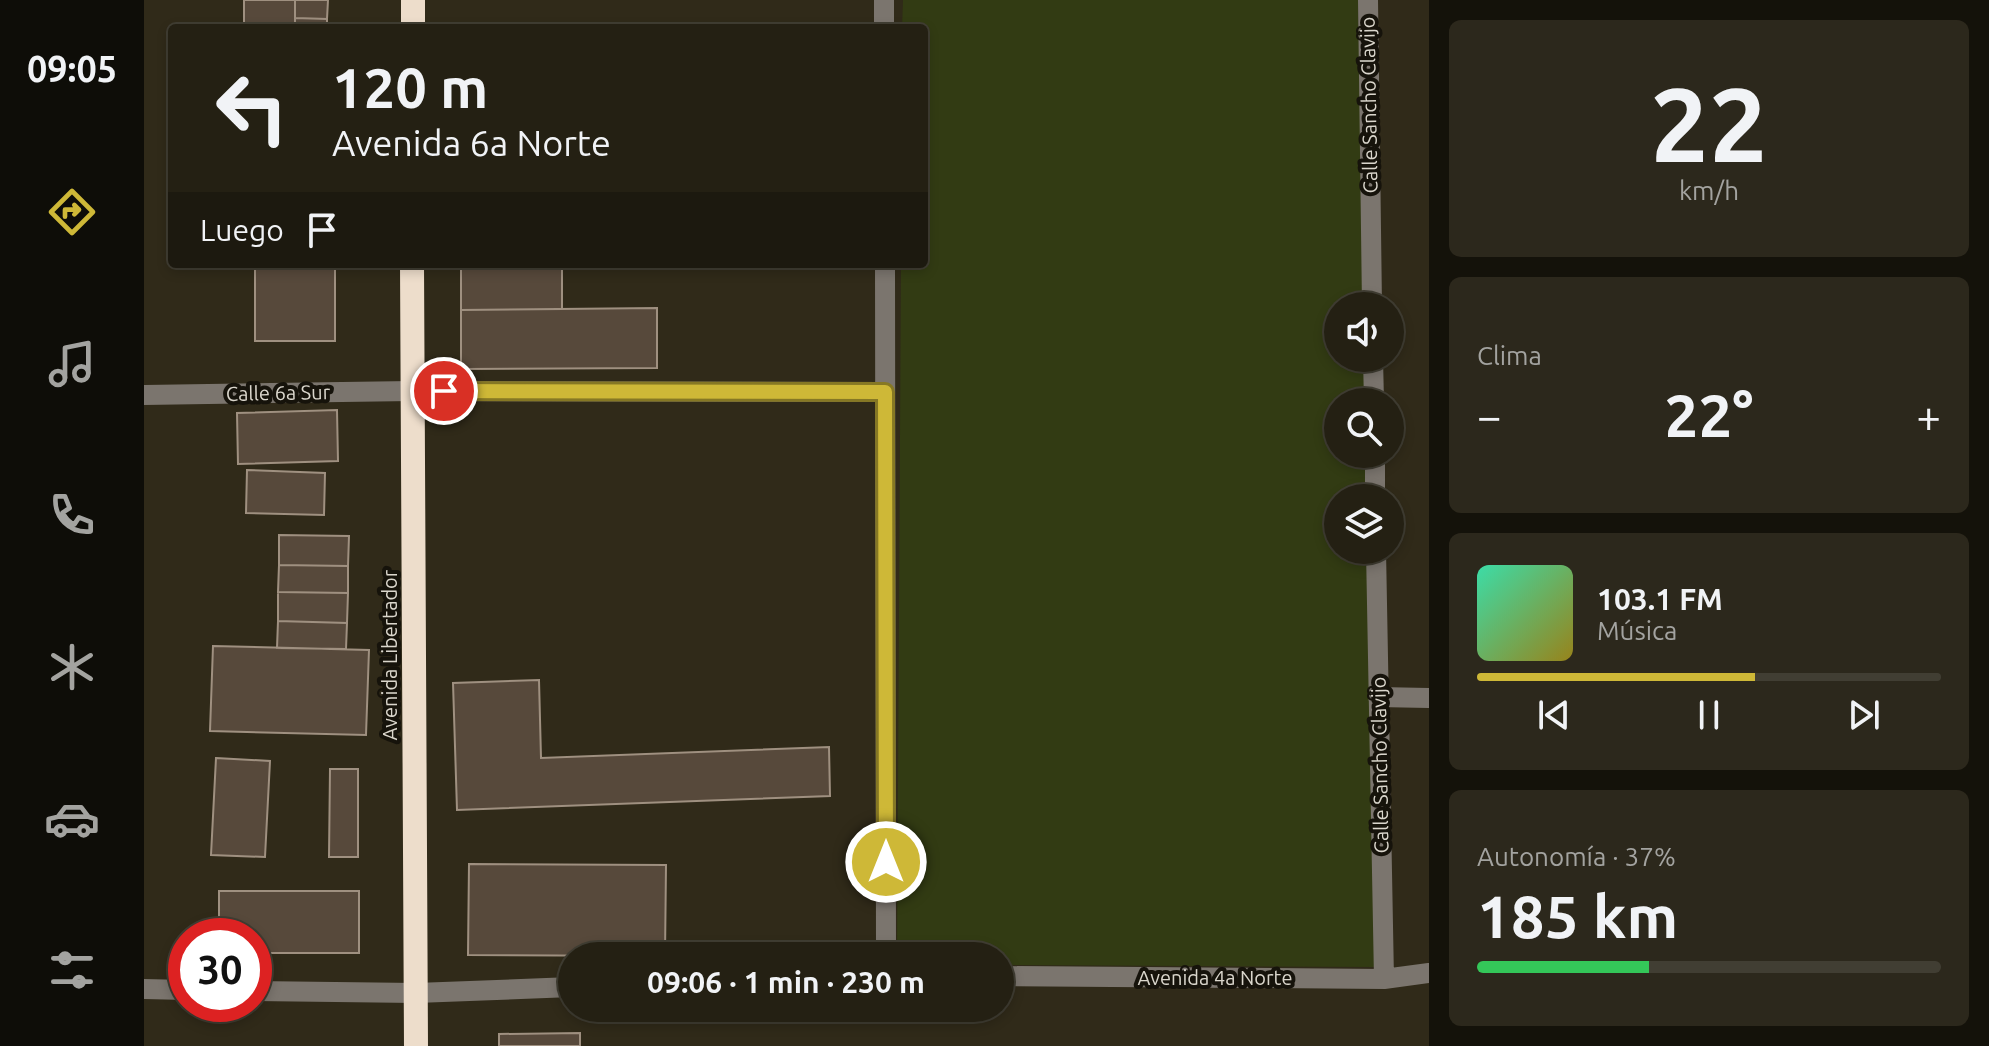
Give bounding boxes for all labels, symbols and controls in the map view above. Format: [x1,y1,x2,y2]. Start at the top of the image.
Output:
street label: Calle Sancho Clavijo [1355,16,1382,194]
text: 09:05 [27,48,117,89]
icon: left [200,56,304,160]
text: 120 m [332,56,488,119]
text: 22 [1650,65,1768,182]
text: Avenida 6a Norte [332,122,611,163]
text: km/h [1679,176,1739,205]
icon: directions [44,184,100,240]
icon: arrive [300,208,344,252]
text: Luego [200,213,284,247]
map controls [1324,292,1404,564]
button: sound [1324,292,1404,372]
icon: music [44,336,100,392]
text: Clima [1477,341,1542,370]
pin [410,357,478,425]
icon: arrive [422,369,466,413]
street label: Calle 6a Sur [226,380,331,405]
text: 22° [1665,381,1753,448]
button: search [1324,388,1404,468]
text: − [1477,391,1502,440]
text: + [1916,391,1941,440]
button: layers [1324,484,1404,564]
icon: phone [44,487,100,543]
street label: Avenida Libertador [378,569,401,740]
text: 103.1 FM [1597,582,1723,616]
text: Música [1597,616,1677,645]
icon: climate [44,639,100,695]
street label: Calle Sancho Clavijo [1366,676,1393,854]
icon: previous [1532,693,1576,737]
icon: pause [1687,693,1731,737]
icon: next [1842,693,1886,737]
icon: car [44,791,100,847]
position arrow [844,820,928,904]
text: Autonomía · 37% [1477,842,1676,871]
text: 185 km [1477,882,1678,949]
speed limit sign: 30 [168,918,272,1022]
icon: filters [44,942,100,998]
text: 09:06 · 1 min · 230 m [647,965,925,999]
street label: Avenida 4a Norte [1138,966,1292,989]

